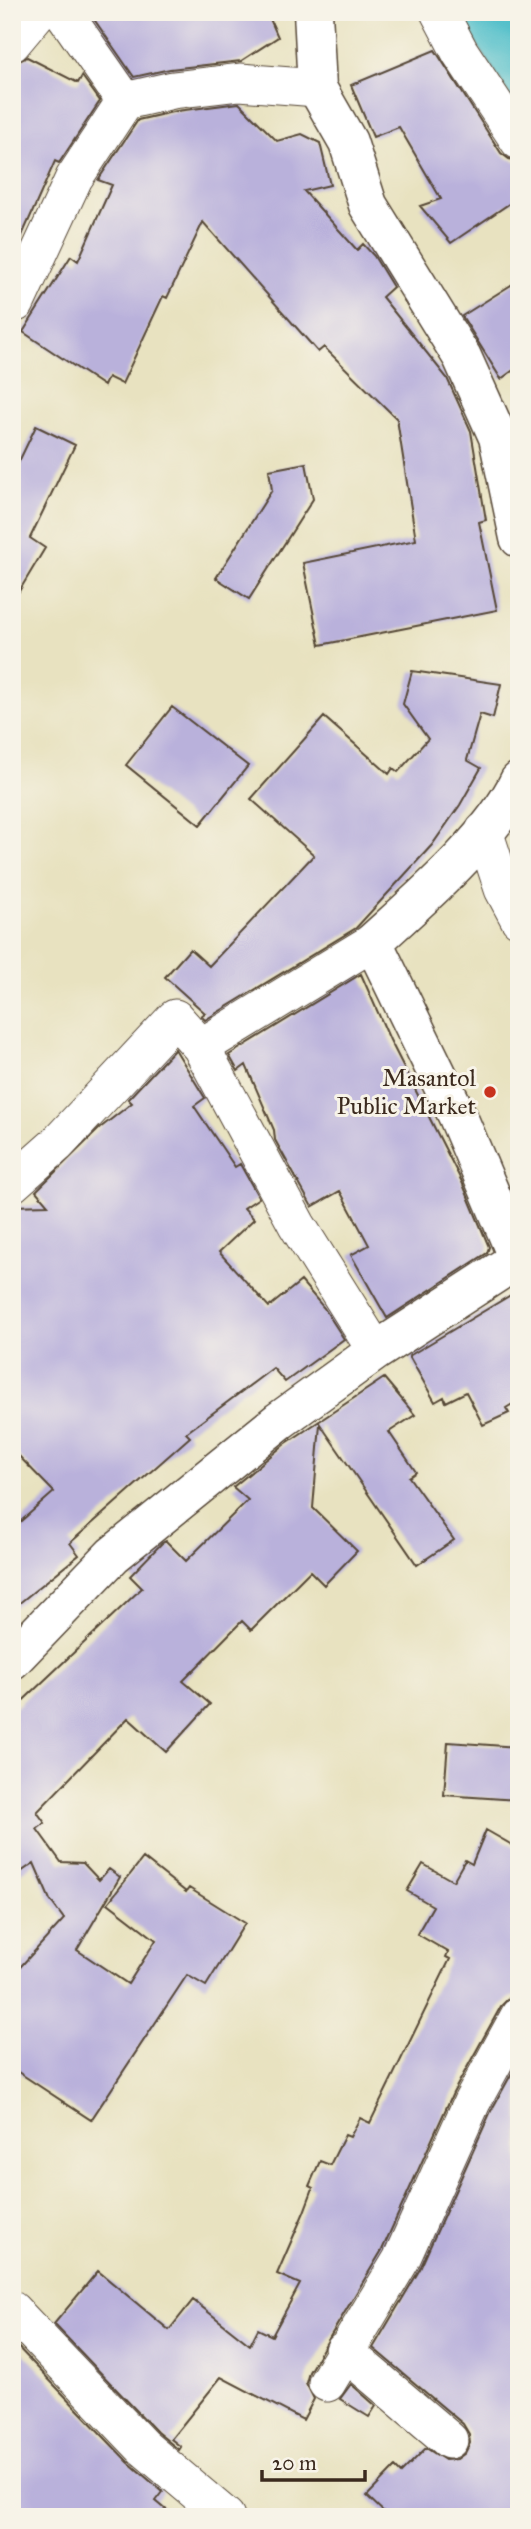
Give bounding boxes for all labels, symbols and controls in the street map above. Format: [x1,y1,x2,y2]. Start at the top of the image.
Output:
place label: Masantol Public Market [337,1063,477,1121]
marker: Masantol Public Market [482,1084,498,1100]
scale bar [262,2438,365,2482]
text: 20 m [272,2450,317,2476]

